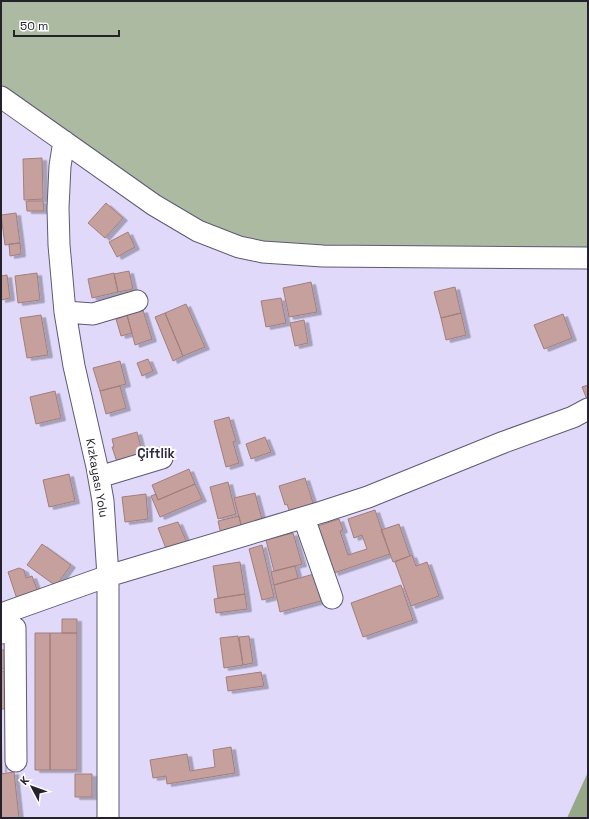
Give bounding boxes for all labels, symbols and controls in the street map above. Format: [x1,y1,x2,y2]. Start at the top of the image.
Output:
scale bar [14,12,119,38]
text: 50 m [20,18,48,34]
street label: Kızkayası Yolu [82,437,112,519]
district label: Çiftlik [137,445,175,462]
north arrow [12,767,52,807]
text: K [17,773,32,788]

